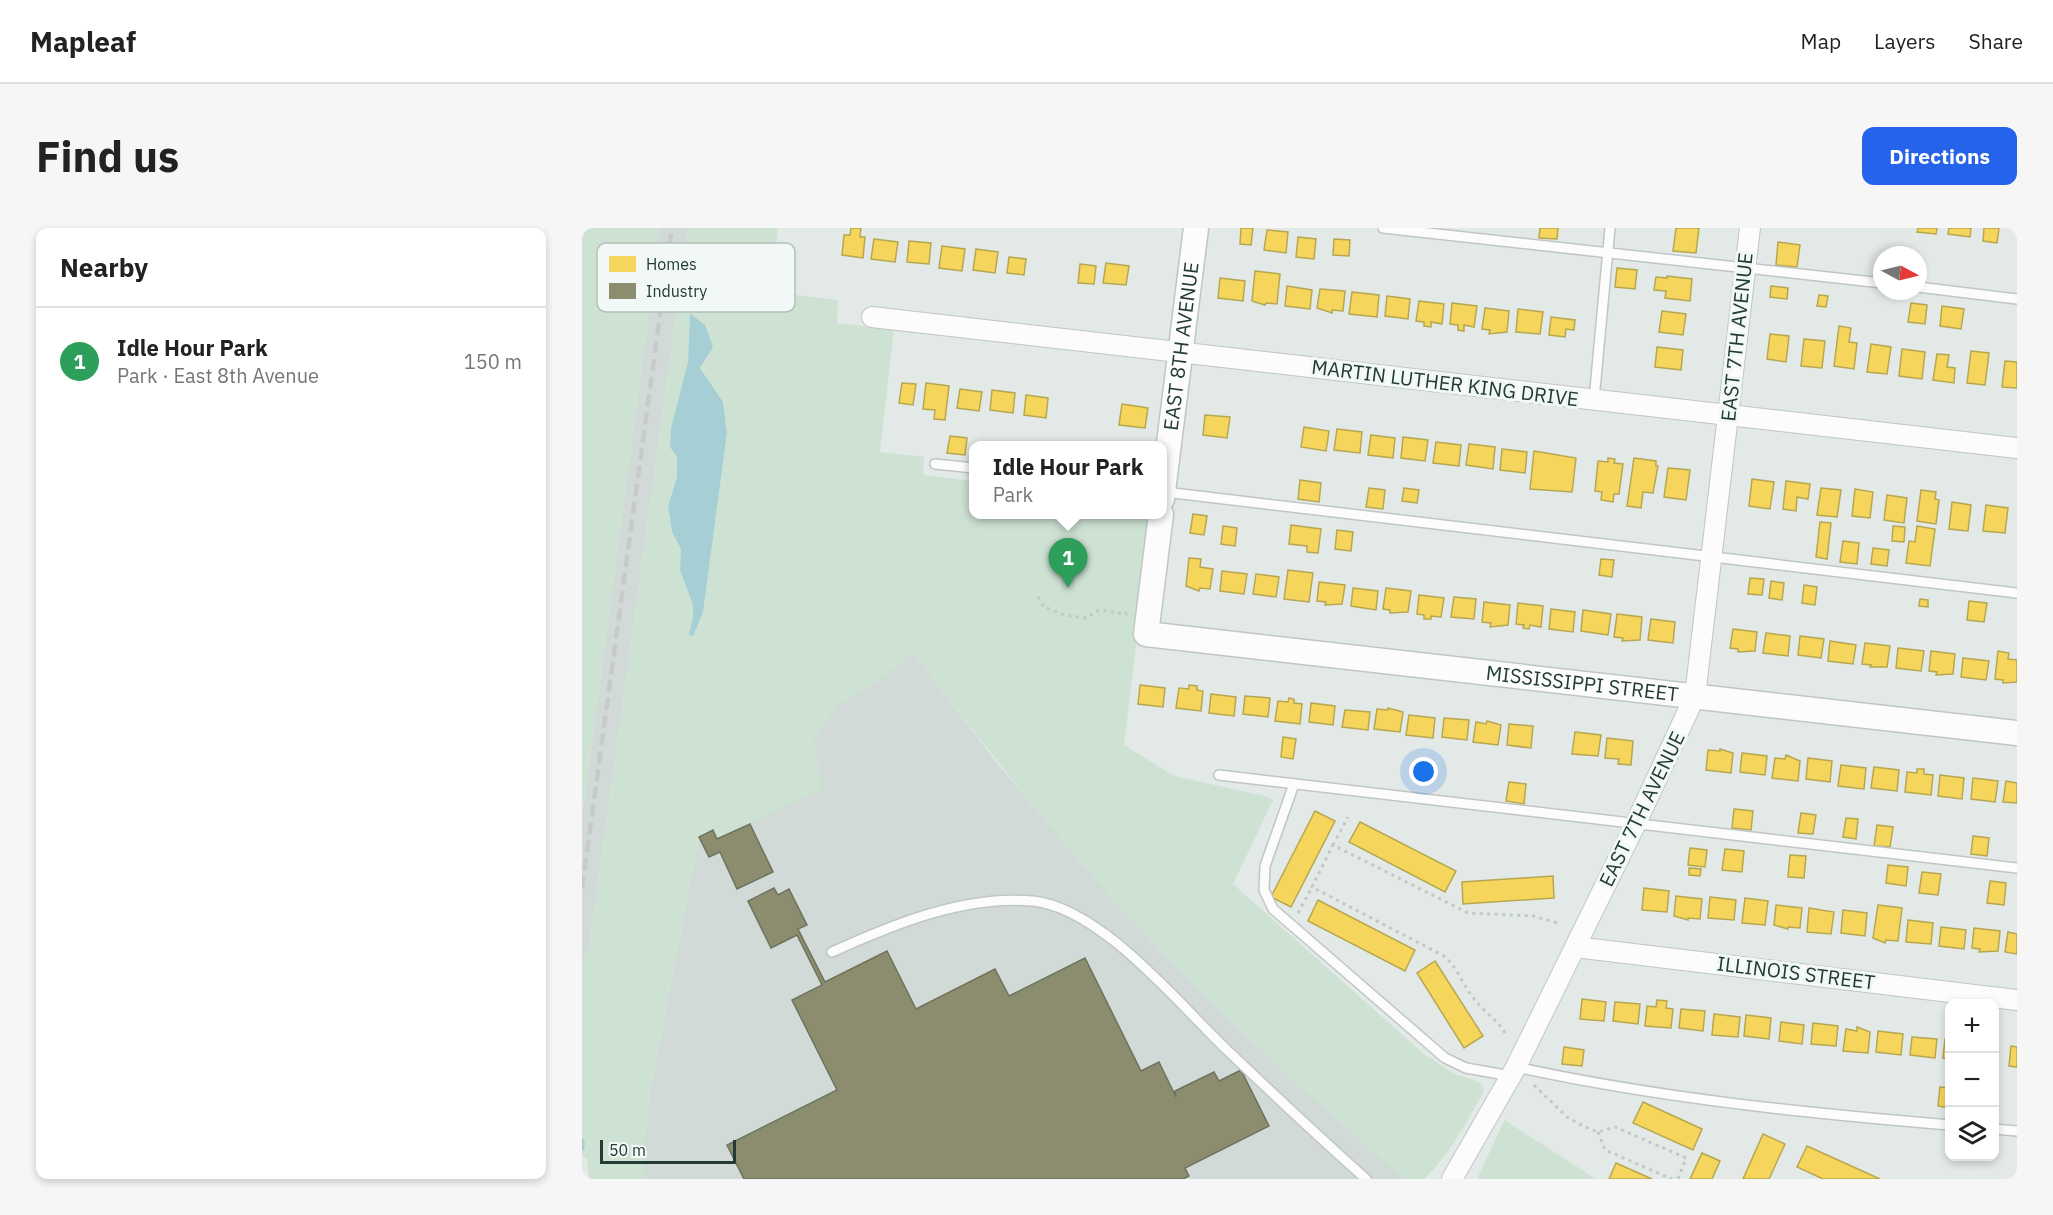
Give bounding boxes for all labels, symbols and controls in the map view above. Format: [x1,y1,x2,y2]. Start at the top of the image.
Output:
text: Mapleaf [30,23,136,60]
text: Map [1801,27,1841,55]
text: Layers [1874,27,1936,55]
text: Share [1969,27,2023,55]
button: Directions [1862,127,2017,185]
text: Find us [36,129,179,184]
legend [597,243,795,312]
north arrow [1873,246,1927,300]
text: Nearby [60,250,148,284]
street label: EAST 7TH AVENUE [1714,251,1759,423]
text: Homes [646,254,697,274]
street label: EAST 8TH AVENUE [1157,260,1205,432]
text: Industry [646,281,707,301]
text: Idle Hour Park [117,333,268,362]
text: 1 [74,348,86,375]
text: 150 m [464,348,522,375]
street label: MARTIN LUTHER KING DRIVE [1310,353,1580,412]
text: Park · East 8th Avenue [117,362,319,389]
popup [969,441,1167,519]
text: Idle Hour Park [993,452,1143,481]
text: Park [993,481,1033,508]
pin: 1 [1048,538,1088,588]
street label: MISSISSIPPI STREET [1485,659,1680,707]
street label: EAST 7TH AVENUE [1592,727,1691,891]
your location [1409,757,1438,786]
street label: ILLINOIS STREET [1715,949,1877,996]
map controls [1945,999,1999,1161]
button: + [1945,999,1999,1053]
button: − [1945,1053,1999,1107]
button: layers [1945,1107,1999,1161]
scale bar [600,1137,736,1164]
text: 50 m [609,1140,646,1160]

